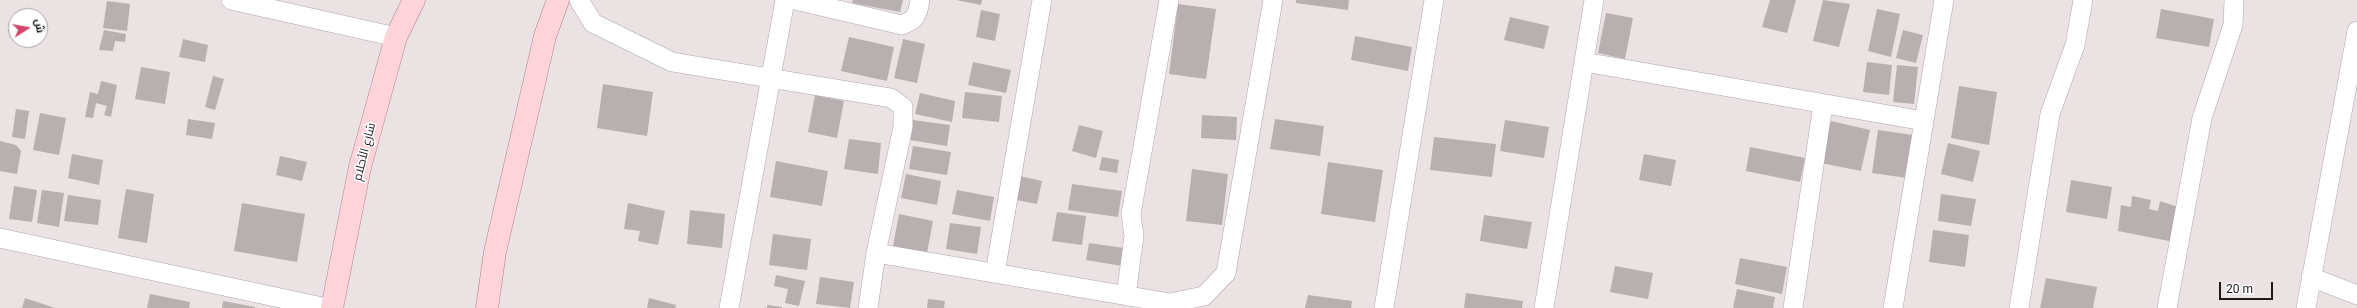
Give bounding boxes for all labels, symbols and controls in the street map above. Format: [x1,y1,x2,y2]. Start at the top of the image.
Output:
north arrow [8,8,48,48]
text: ش [32,18,47,34]
street label: شارع الأحلام [351,121,379,183]
scale bar [2221,274,2275,300]
text: 20 m [2226,282,2253,296]

